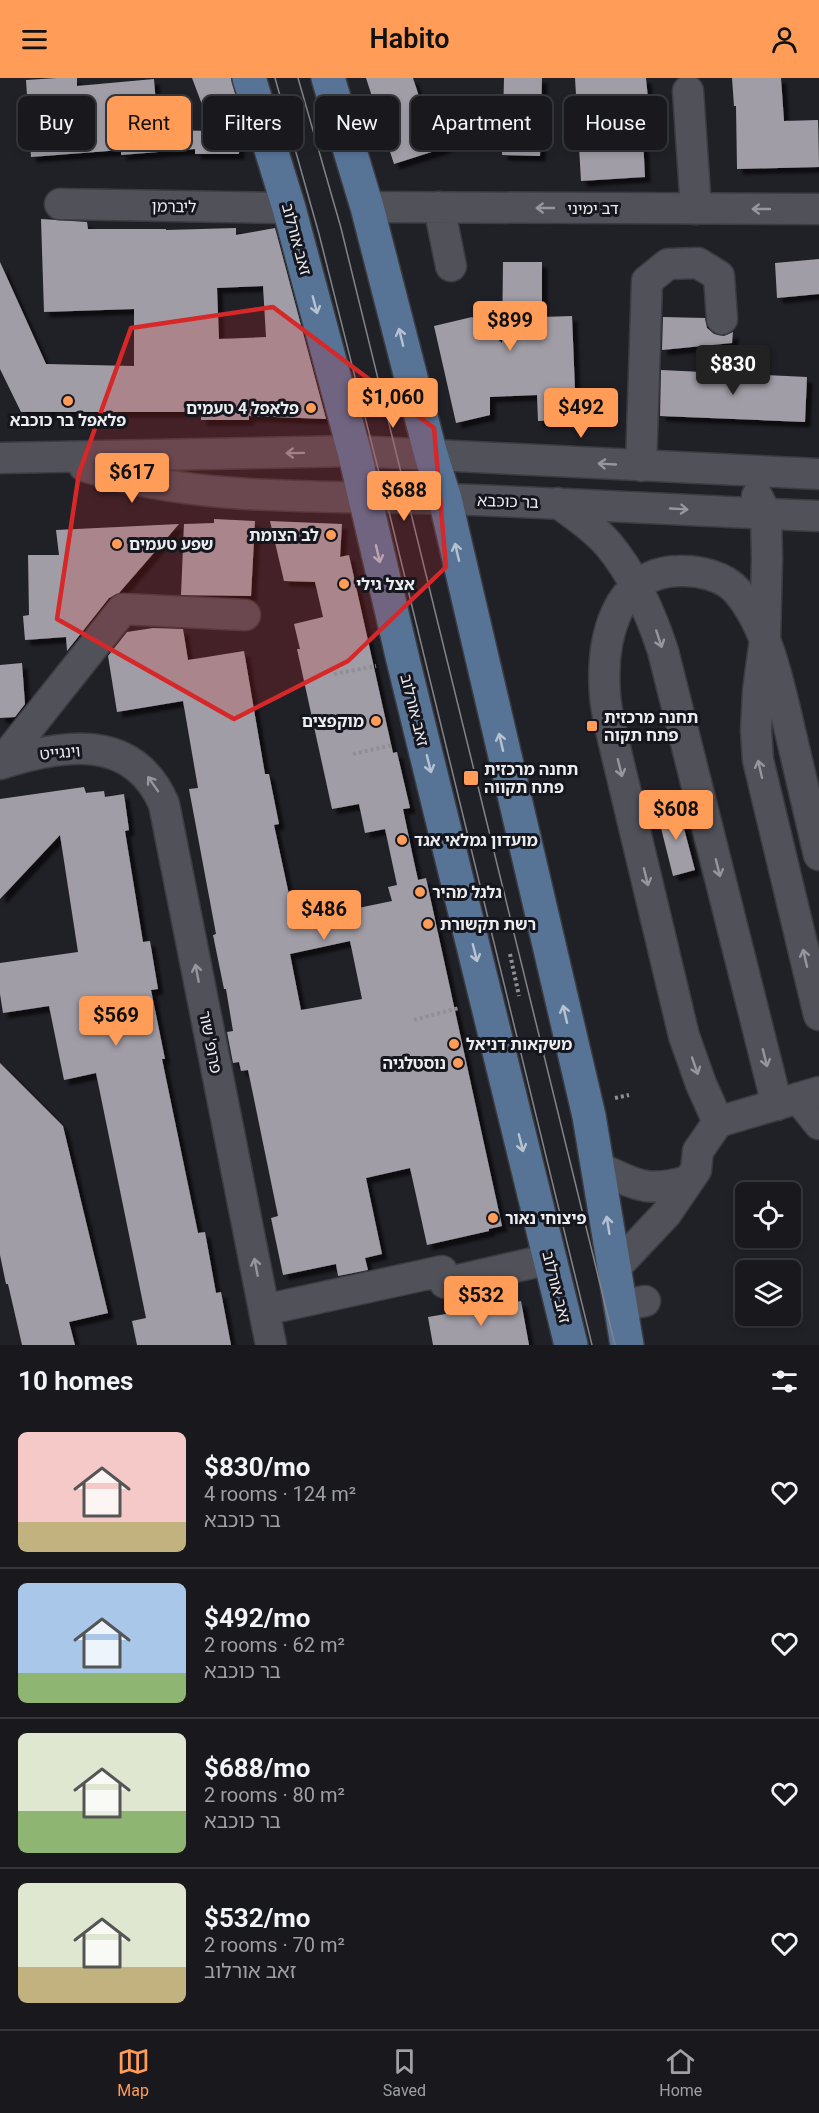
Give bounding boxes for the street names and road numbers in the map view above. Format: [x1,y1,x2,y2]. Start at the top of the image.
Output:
street label: ליברמן [151,197,197,216]
street label: דב ימיני [567,199,619,218]
street label: זאב אורלוב [278,201,315,277]
street label: בר כוכבא [477,491,539,512]
street label: זאב אורלוב [396,672,433,748]
street label: וינגייט [39,741,81,764]
street label: פרופ' שור [195,1009,226,1075]
street label: זאב אורלוב [538,1249,575,1325]

